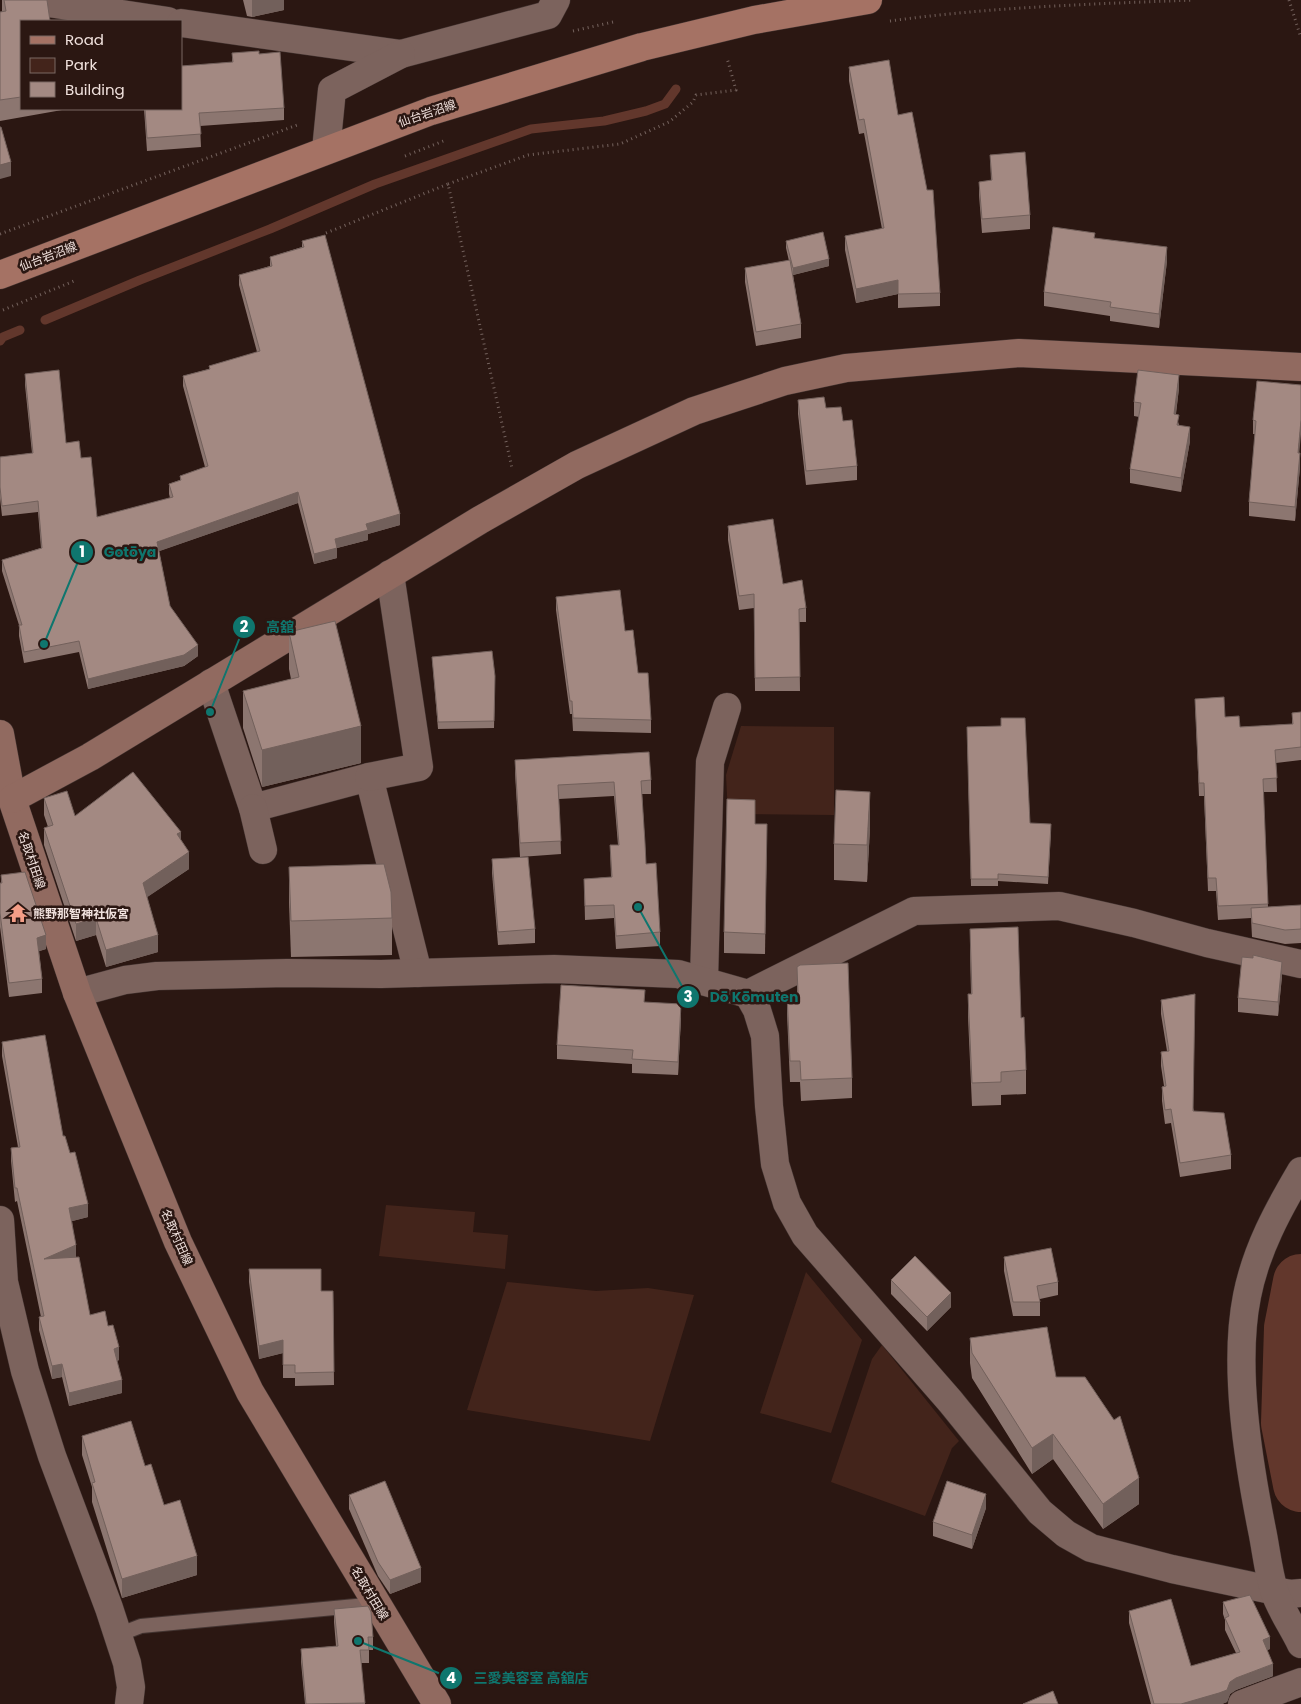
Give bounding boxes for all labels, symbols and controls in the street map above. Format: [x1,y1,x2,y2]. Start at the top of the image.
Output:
legend [20,20,182,110]
text: Road [65,29,104,50]
text: Park [65,54,97,75]
text: Building [65,79,125,100]
street label: 仙台岩沼線 [396,95,458,131]
street label: 仙台岩沼線 [17,237,79,275]
callout: Gotōya [69,537,167,566]
text: 1 [79,541,85,562]
text: Gotōya [104,542,156,562]
callout: 高舘 [231,612,304,641]
text: 2 [240,616,249,637]
text: 高舘 [266,617,294,637]
street label: 名取村田線 [14,829,50,891]
temple icon: 熊野那智神社仮宮 [7,902,29,924]
place label: 熊野那智神社仮宮 [33,905,129,922]
callout: Dō Kōmuten [675,983,809,1012]
text: 3 [683,986,693,1007]
text: Dō Kōmuten [710,987,798,1007]
street label: 名取村田線 [157,1206,197,1268]
street label: 名取村田線 [347,1563,393,1623]
callout: 三愛美容室 高舘店 [439,1664,599,1693]
text: 4 [446,1667,456,1688]
text: 三愛美容室 高舘店 [474,1668,588,1688]

